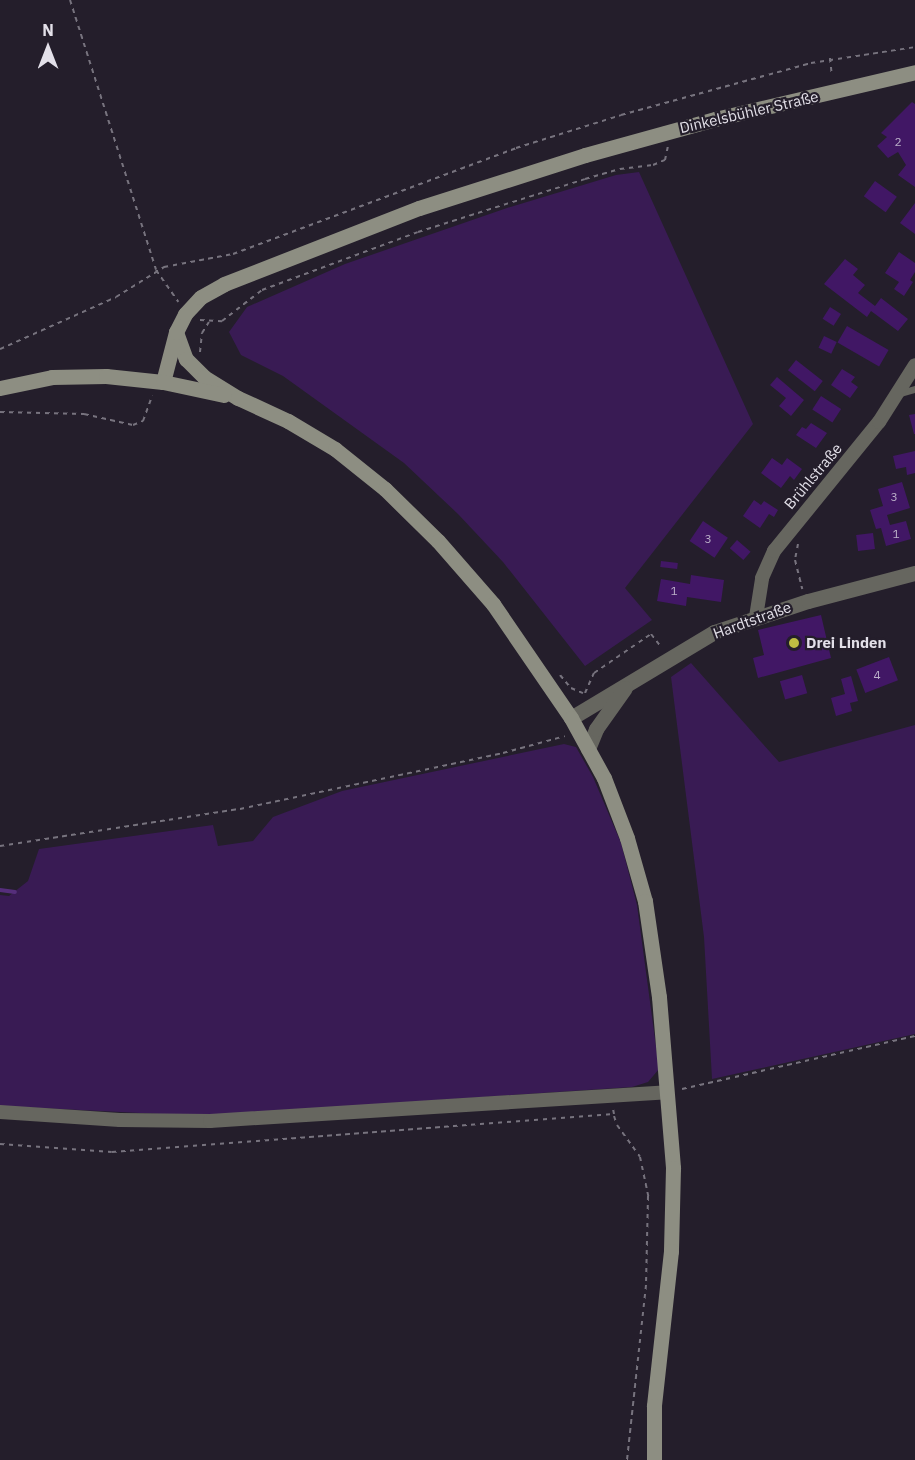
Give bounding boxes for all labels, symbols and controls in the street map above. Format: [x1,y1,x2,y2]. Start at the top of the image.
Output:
north arrow [18,18,78,78]
text: N [42,20,54,40]
street label: Dinkelsbühler Straße [678,87,820,137]
house number: 2 [894,135,902,149]
street label: Brühlstraße [780,440,846,512]
house number: 3 [890,490,898,504]
house number: 1 [892,527,900,541]
house number: 3 [704,532,712,546]
house number: 1 [670,584,678,598]
street label: Hardtstraße [711,598,793,642]
place label: Drei Linden [806,634,886,652]
marker: Drei Linden [787,636,801,650]
house number: 4 [873,668,881,682]

